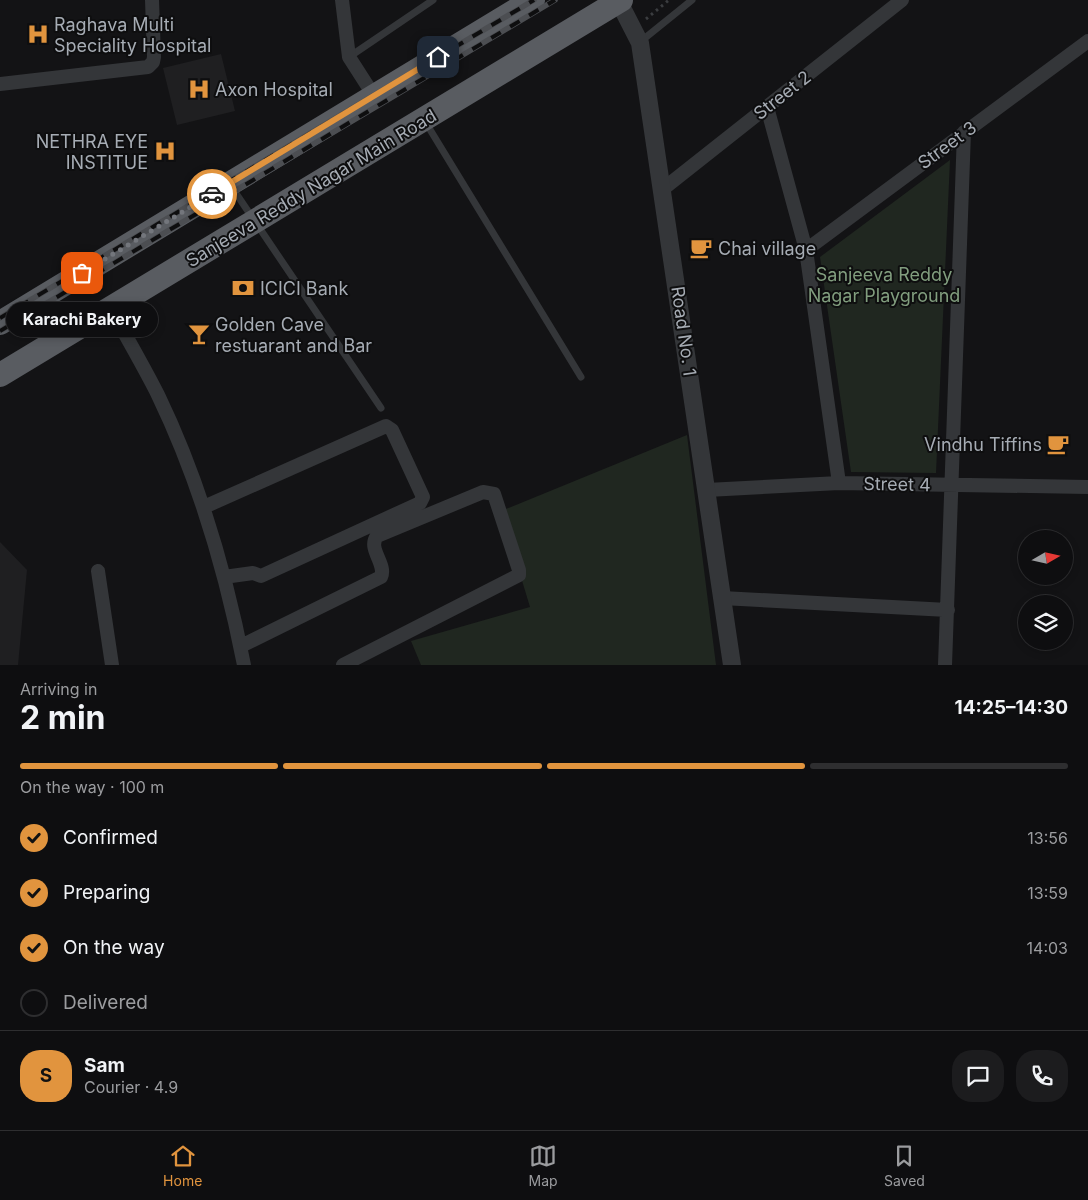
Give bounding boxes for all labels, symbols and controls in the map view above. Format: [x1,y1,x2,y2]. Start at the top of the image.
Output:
place label: Raghava Multi Speciality Hospital [54,14,211,56]
hospital icon: Raghava Multi Speciality Hospital [25,21,51,47]
pin [417,36,459,78]
icon: home [424,43,452,71]
street label: Street 2 [749,66,815,124]
hospital icon: Axon Hospital [186,76,212,102]
place label: Axon Hospital [215,79,333,100]
street label: Sanjeeva Reddy Nagar Main Road [182,105,440,271]
street label: Street 3 [914,117,980,173]
place label: NETHRA EYE INSTITUE [36,131,148,173]
hospital icon: NETHRA EYE INSTITUE [152,138,178,164]
courier [187,169,237,219]
icon: car [198,180,226,208]
cafe icon: Chai village [688,235,714,261]
place label: Chai village [718,238,816,259]
pin [61,252,103,294]
icon: bag [68,259,96,287]
park label: Sanjeeva Reddy Nagar Playground [808,264,960,306]
bank icon: ICICI Bank [230,275,256,301]
place label: ICICI Bank [260,278,348,299]
street label: Road No. 1 [667,285,701,377]
callout: Karachi Bakery [6,303,158,338]
text: Karachi Bakery [23,309,141,329]
place label: Golden Cave restuarant and Bar [215,314,372,356]
bar icon: Golden Cave restuarant and Bar [186,321,212,347]
cafe icon: Vindhu Tiffins [1045,431,1071,457]
place label: Vindhu Tiffins [924,434,1042,455]
street label: Street 4 [863,473,931,495]
north arrow [1018,530,1072,585]
map controls [1018,530,1073,650]
button: layers [1018,595,1073,650]
text: Arriving in [20,679,97,699]
text: 14:25–14:30 [955,696,1068,719]
text: 2 min [20,698,106,737]
text: On the way · 100 m [20,777,164,797]
icon: check [20,824,48,852]
text: Confirmed [63,826,158,849]
text: 13:56 [1027,828,1068,848]
icon: check [20,879,48,907]
text: Preparing [63,881,150,904]
text: 13:59 [1027,883,1068,903]
icon: check [20,934,48,962]
text: On the way [63,936,165,959]
text: 14:03 [1027,938,1068,958]
text: Delivered [63,991,148,1014]
button: chat [952,1050,1004,1102]
button: phone [1016,1050,1068,1102]
text: Sam [84,1054,125,1077]
text: S [40,1064,52,1087]
text: Courier · 4.9 [84,1077,178,1097]
tab: Home [163,1142,202,1189]
tab: Map [529,1142,558,1189]
tab: Saved [884,1142,925,1189]

